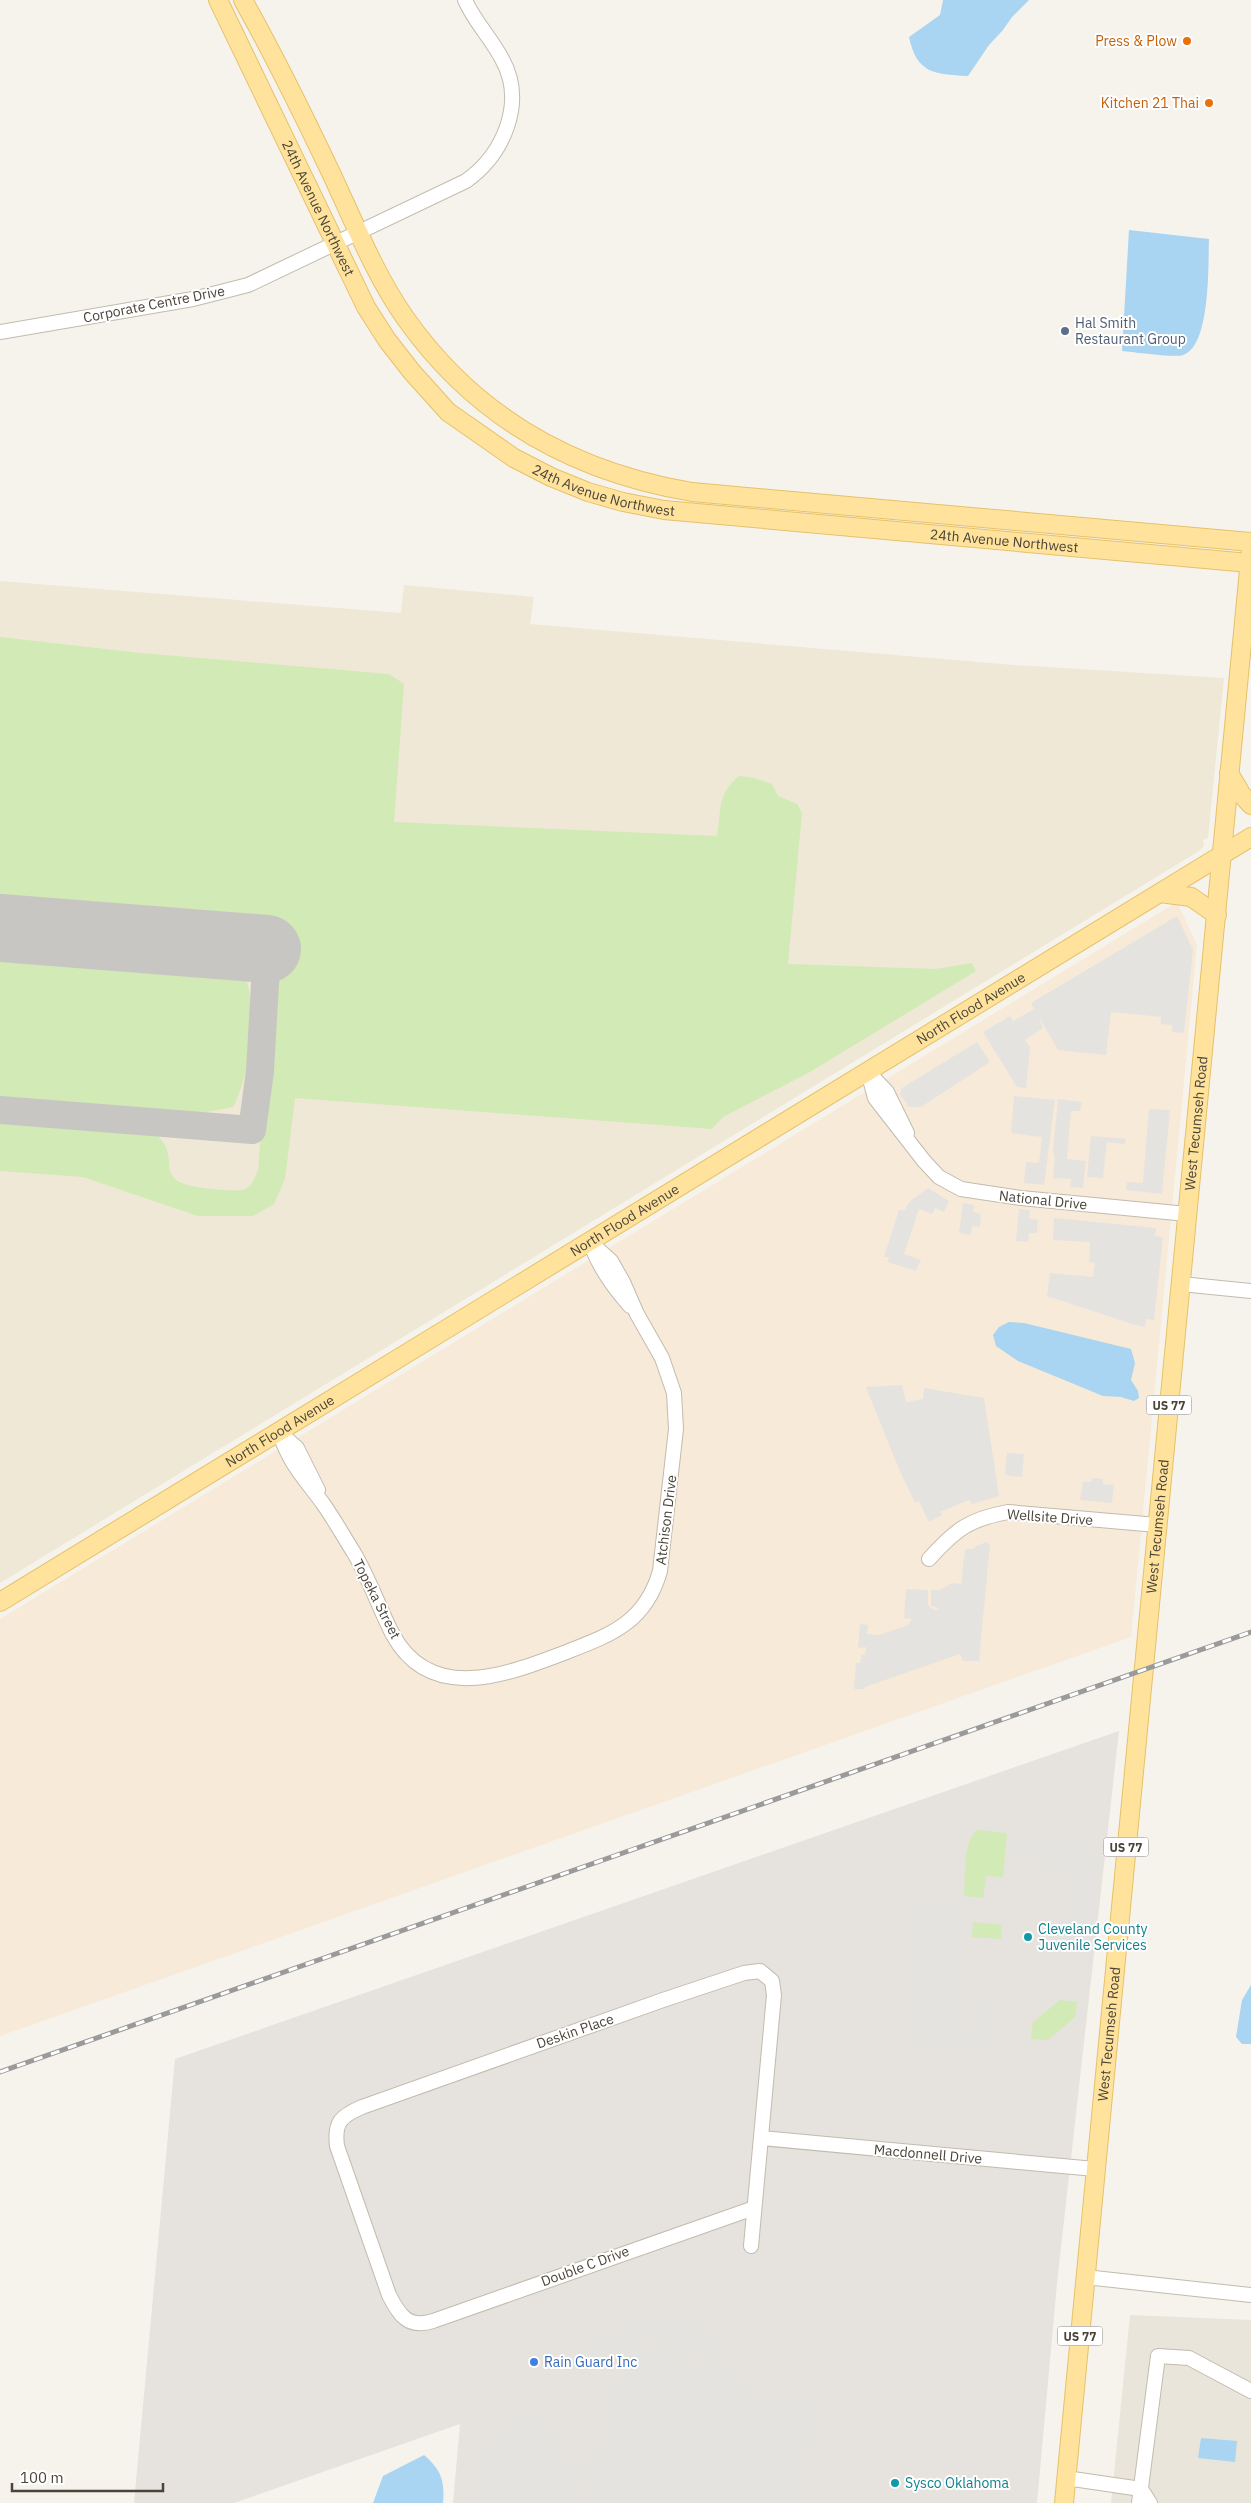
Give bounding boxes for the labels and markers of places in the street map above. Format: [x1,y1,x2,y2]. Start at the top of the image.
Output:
place label: Press & Plow [1095,32,1177,50]
marker: Press & Plow [1181,35,1193,47]
place label: Kitchen 21 Thai [1101,94,1199,112]
marker: Kitchen 21 Thai [1203,97,1215,109]
place label: Hal Smith Restaurant Group [1075,314,1186,348]
marker: Hal Smith Restaurant Group [1059,325,1071,337]
place label: Cleveland County Juvenile Services [1038,1920,1148,1954]
marker: Cleveland County Juvenile Services [1022,1931,1034,1943]
place label: Rain Guard Inc [544,2353,637,2371]
marker: Rain Guard Inc [528,2356,540,2368]
place label: Sysco Oklahoma [905,2474,1010,2492]
marker: Sysco Oklahoma [889,2477,901,2489]

